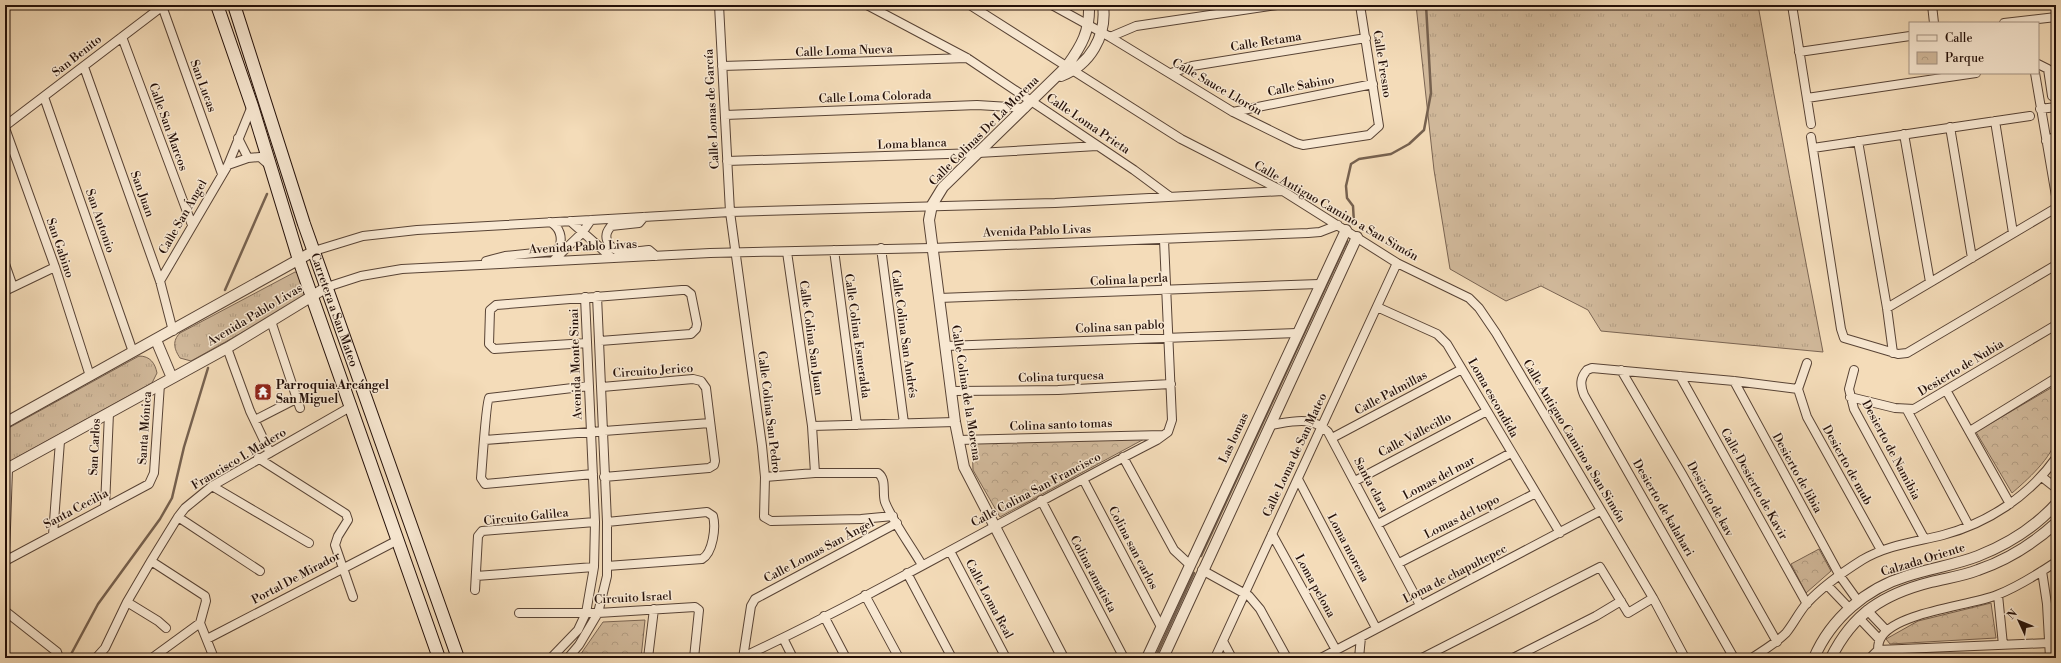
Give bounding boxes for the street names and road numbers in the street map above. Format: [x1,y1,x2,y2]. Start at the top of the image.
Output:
street label: Calle Retama [1230,29,1303,55]
street label: Calle Fresno [1369,29,1395,99]
street label: San Benito [49,32,105,80]
street label: Calle Loma Nueva [795,42,894,60]
street label: Calle Lomas de García [701,48,723,169]
street label: Calle Sauce Llorón [1169,55,1265,119]
street label: San Lucas [187,58,219,114]
street label: Calle Colinas De La Morena [926,72,1043,189]
street label: Calle Sabino [1266,72,1336,100]
street label: Calle San Marcos [145,81,191,173]
street label: Calle Loma Colorada [818,87,933,106]
street label: Calle Loma Prieta [1043,90,1134,158]
street label: Loma blanca [877,135,948,153]
street label: Calle Antiguo Camino a San Simón [1251,158,1421,264]
street label: San Juan [127,169,157,219]
street label: Calle San Ángel [154,176,211,257]
street label: San Antonio [82,187,118,255]
street label: San Gabino [43,216,77,280]
street label: Avenida Pablo Livas [982,222,1091,240]
street label: Avenida Pablo Livas [527,237,638,257]
street label: Carretera a San Mateo [307,251,362,369]
street label: Calle Colina San Andrés [888,269,920,399]
street label: Colina la perla [1090,270,1169,290]
street label: Calle Colina Esmeralda [841,273,873,400]
street label: Calle Colina San Juan [796,280,826,396]
street label: Avenida Pablo Livas [204,281,305,350]
street label: Avenida Monte Sinai [567,308,585,421]
street label: Colina san pablo [1075,317,1165,337]
street label: Calle Colina de la Morena [948,324,984,463]
street label: Desierto de Nubia [1915,336,2007,400]
street label: Calle Colina San Pedro [754,350,784,474]
street label: Loma escondida [1464,356,1522,441]
street label: Calle Antiguo Camino a San Simón [1519,357,1629,525]
street label: Circuito Jerico [612,361,694,381]
street label: Colina turquesa [1018,368,1105,386]
street label: Calle Palmillas [1352,368,1430,418]
street label: Santa Mónica [135,390,155,465]
street label: Calle Loma de San Mateo [1260,390,1330,519]
street label: Desierto de Namibia [1858,397,1924,503]
street label: Calle Vallecillo [1376,409,1454,461]
street label: Las lomas [1216,410,1252,466]
street label: Colina santo tomas [1009,416,1113,434]
street label: San Carlos [86,418,104,476]
street label: Desierto de mub [1819,422,1875,508]
street label: Francisco I. Madero [189,425,289,493]
street label: Calle Desierto de Kavir [1717,426,1791,542]
street label: Desierto de libia [1769,430,1826,516]
street label: Calle Colina San Francisco [968,449,1104,531]
street label: Lomas del mar [1400,453,1478,503]
street label: Santa clara [1350,455,1392,516]
street label: Desierto de kalahari [1629,457,1697,559]
street label: Desierto de kav [1683,459,1737,540]
street label: Santa Cecilia [41,485,112,532]
street label: Lomas del topo [1422,491,1502,542]
street label: Colina san carlos [1105,504,1161,592]
street label: Circuito Galilea [483,505,570,529]
street label: Loma morena [1324,511,1373,586]
street label: Calle Lomas San Ángel [760,514,877,586]
street label: Colina amatista [1066,533,1120,616]
street label: Calzada Oriente [1879,540,1967,580]
street label: Loma de chapultepec [1400,541,1510,607]
street label: Portal De Mirador [249,548,343,608]
street label: Loma pelona [1291,552,1339,621]
street label: Calle Loma Real [962,557,1016,642]
street label: Circuito Israel [594,588,673,608]

